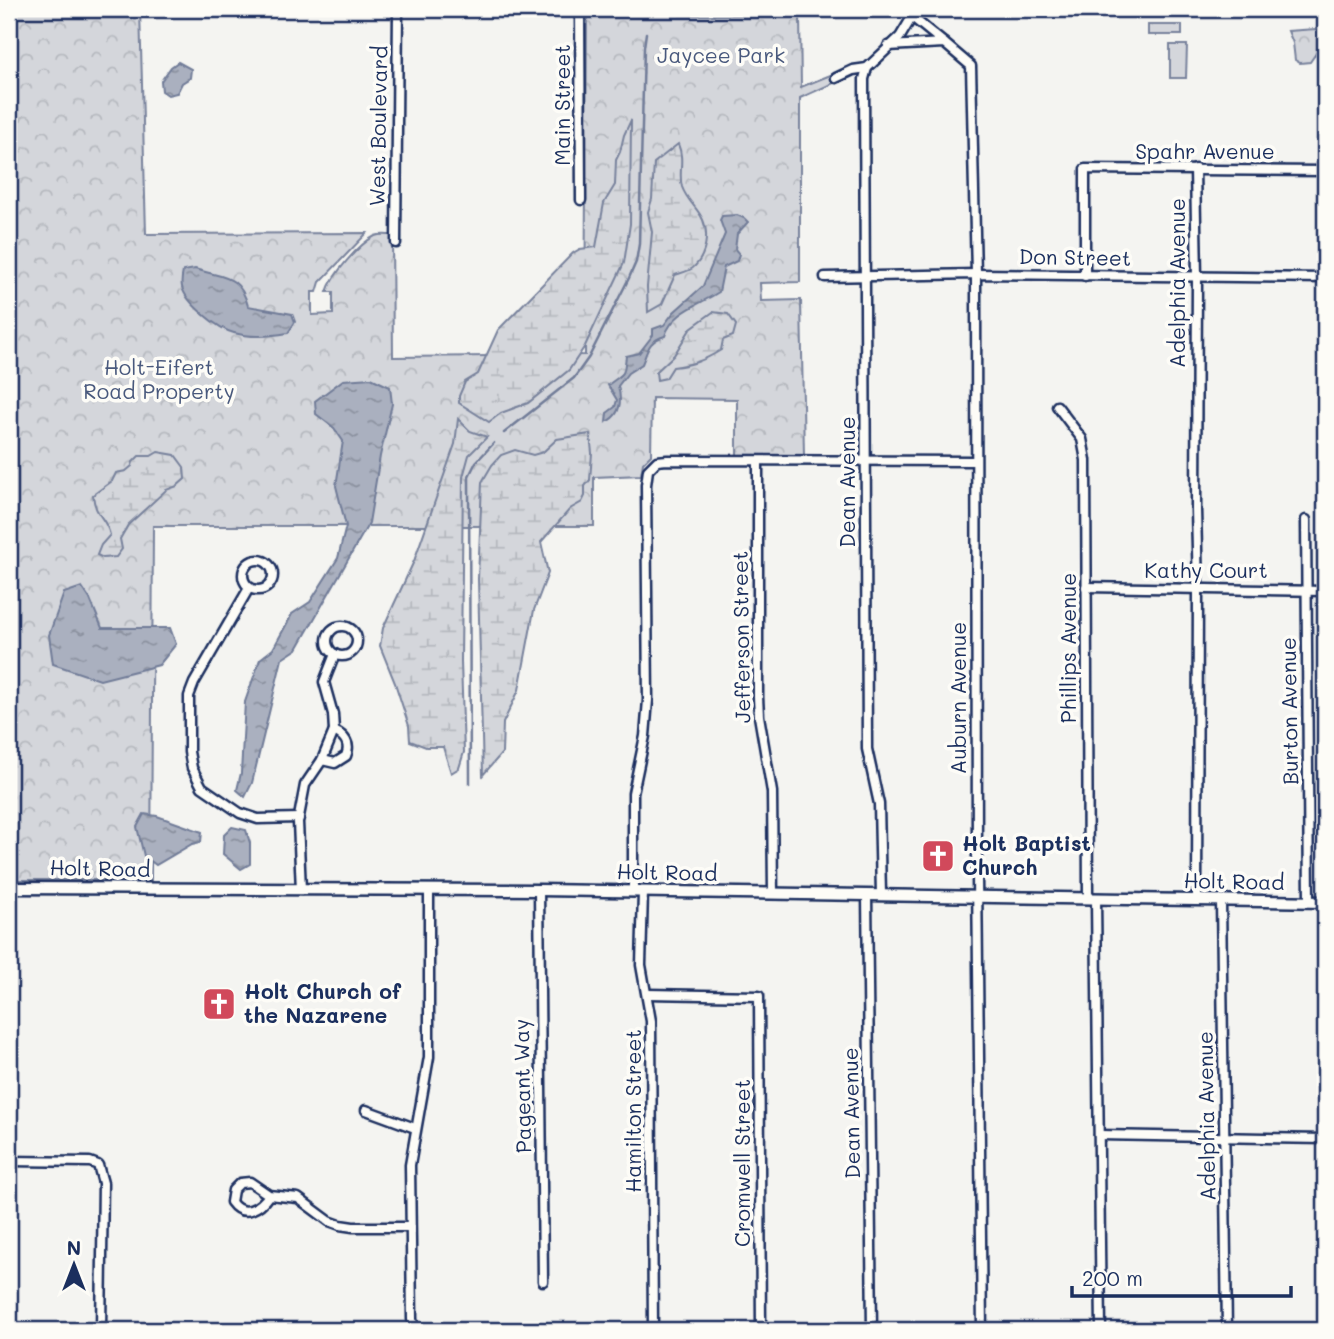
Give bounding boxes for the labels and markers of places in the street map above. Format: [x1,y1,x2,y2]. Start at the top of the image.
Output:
place label: Holt Baptist Church [962,829,1091,880]
church icon: Holt Baptist Church [919,837,957,875]
place label: Holt Church of the Nazarene [244,977,402,1028]
church icon: Holt Church of the Nazarene [200,985,238,1023]

